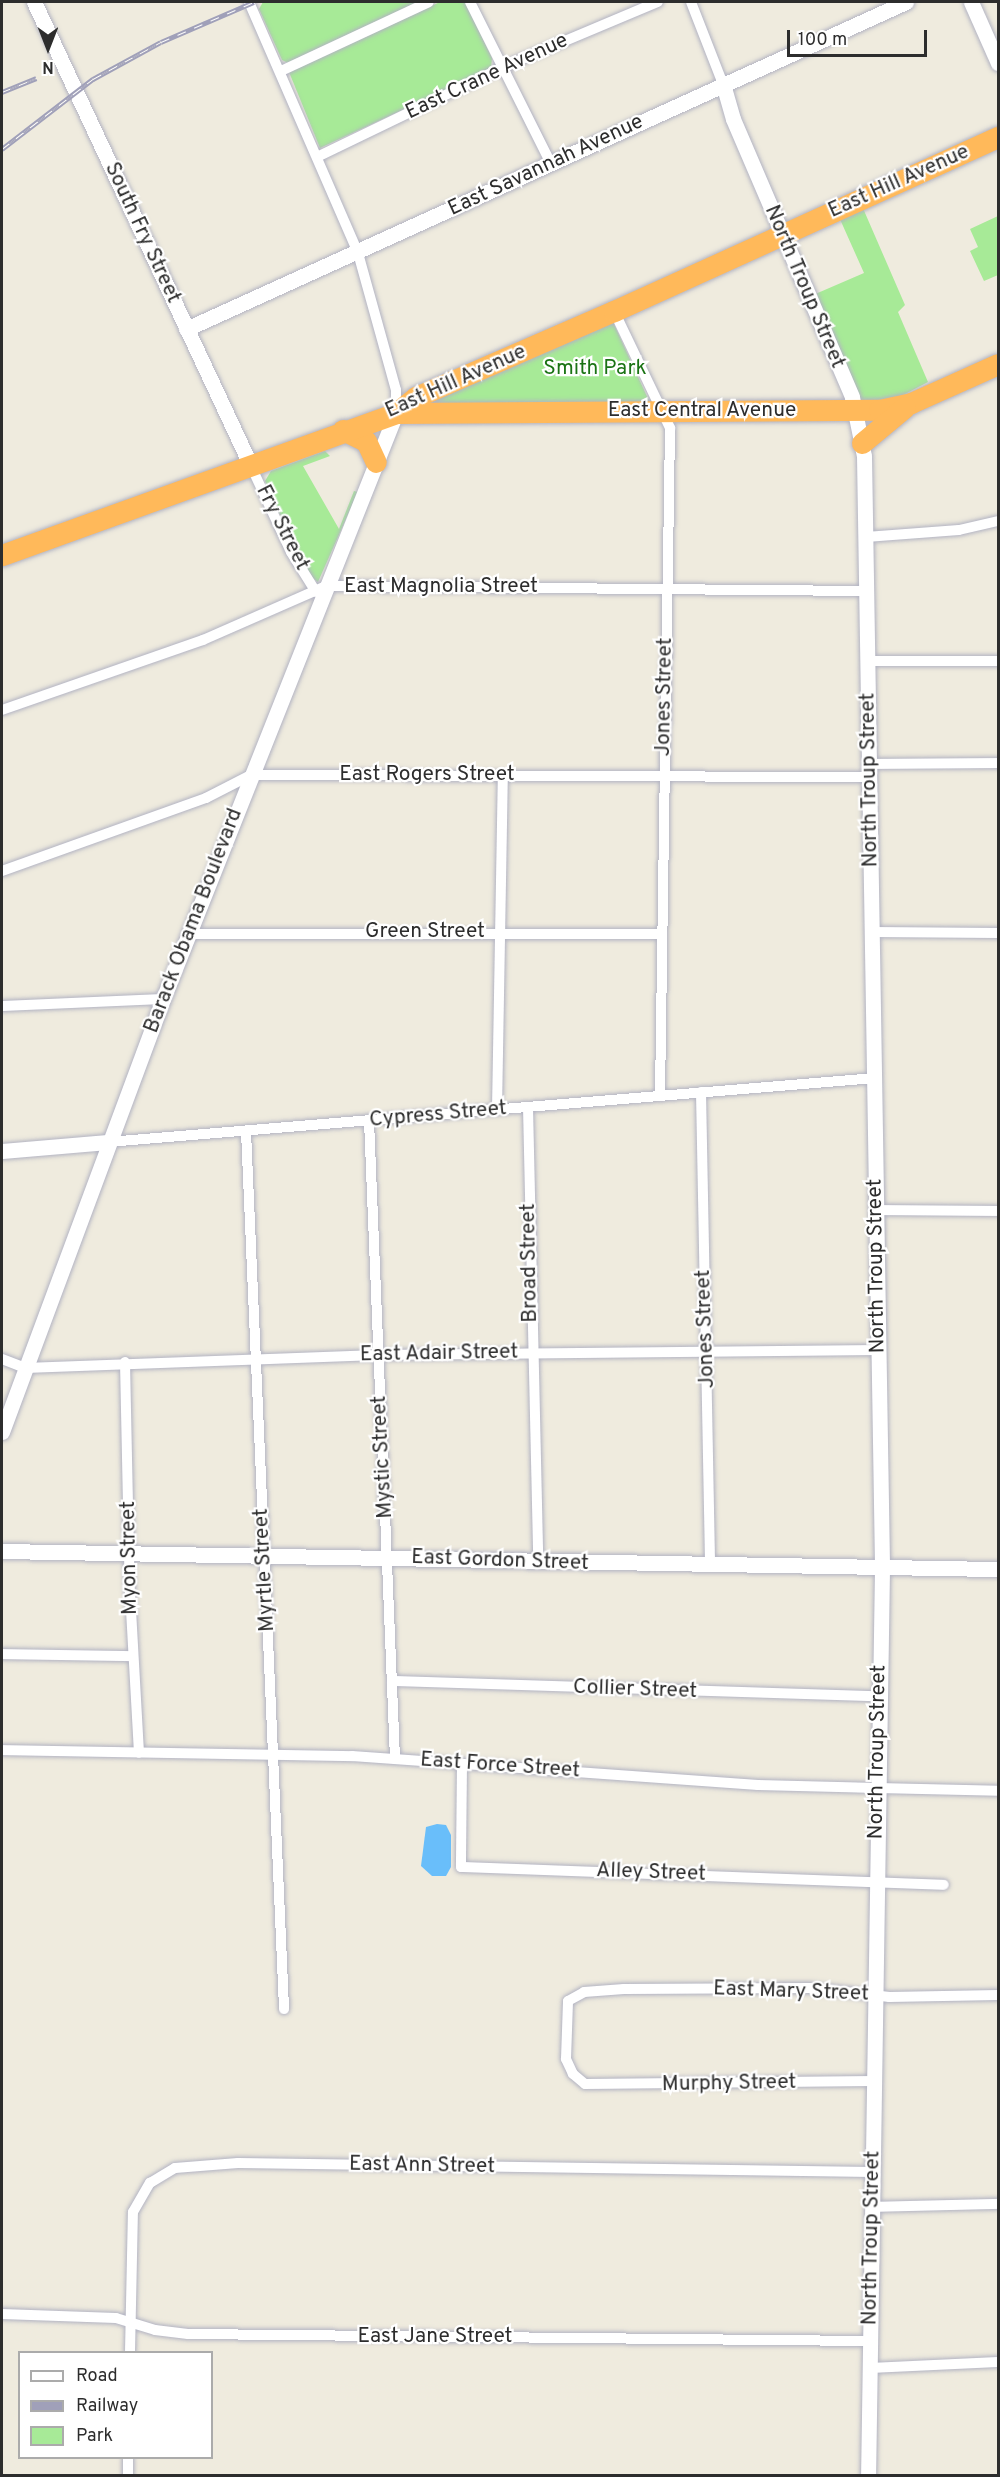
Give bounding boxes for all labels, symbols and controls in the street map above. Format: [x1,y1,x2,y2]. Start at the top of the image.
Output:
north arrow [18,18,78,78]
scale bar [790,18,930,56]
street label: East Crane Avenue [401,28,573,126]
text: 100 m [798,29,847,52]
text: N [42,56,54,76]
street label: East Savannah Avenue [444,110,648,222]
street label: East Hill Avenue [824,140,974,224]
street label: South Fry Street [98,159,186,307]
street label: North Troup Street [758,201,850,373]
street label: East Hill Avenue [381,340,531,424]
park label: Smith Park [543,356,647,382]
street label: East Central Avenue [607,398,797,424]
street label: Fry Street [250,481,314,575]
street label: East Magnolia Street [344,574,538,600]
street label: Jones Street [651,637,679,757]
street label: North Troup Street [856,692,884,868]
street label: East Rogers Street [339,762,515,788]
street label: Barack Obama Boulevard [139,805,249,1037]
street label: Green Street [365,919,485,945]
street label: Cypress Street [368,1096,508,1134]
street label: North Troup Street [863,1178,891,1354]
street label: Broad Street [516,1203,544,1323]
street label: Jones Street [691,1269,721,1389]
street label: East Adair Street [359,1340,519,1368]
street label: Mystic Street [367,1395,399,1519]
street label: Myon Street [116,1501,144,1615]
street label: Myrtle Street [249,1508,281,1632]
street label: East Gordon Street [411,1545,589,1577]
street label: North Troup Street [864,1664,892,1840]
street label: Collier Street [573,1675,697,1705]
street label: East Force Street [419,1748,581,1784]
street label: Alley Street [596,1858,706,1888]
street label: East Mary Street [713,1977,869,2007]
street label: Murphy Street [662,2070,796,2098]
street label: North Troup Street [858,2150,886,2326]
street label: East Ann Street [348,2152,496,2180]
street label: East Jane Street [357,2324,513,2350]
legend [18,2351,213,2459]
text: Road [76,2365,118,2388]
text: Railway [76,2395,138,2418]
text: Park [76,2425,113,2448]

